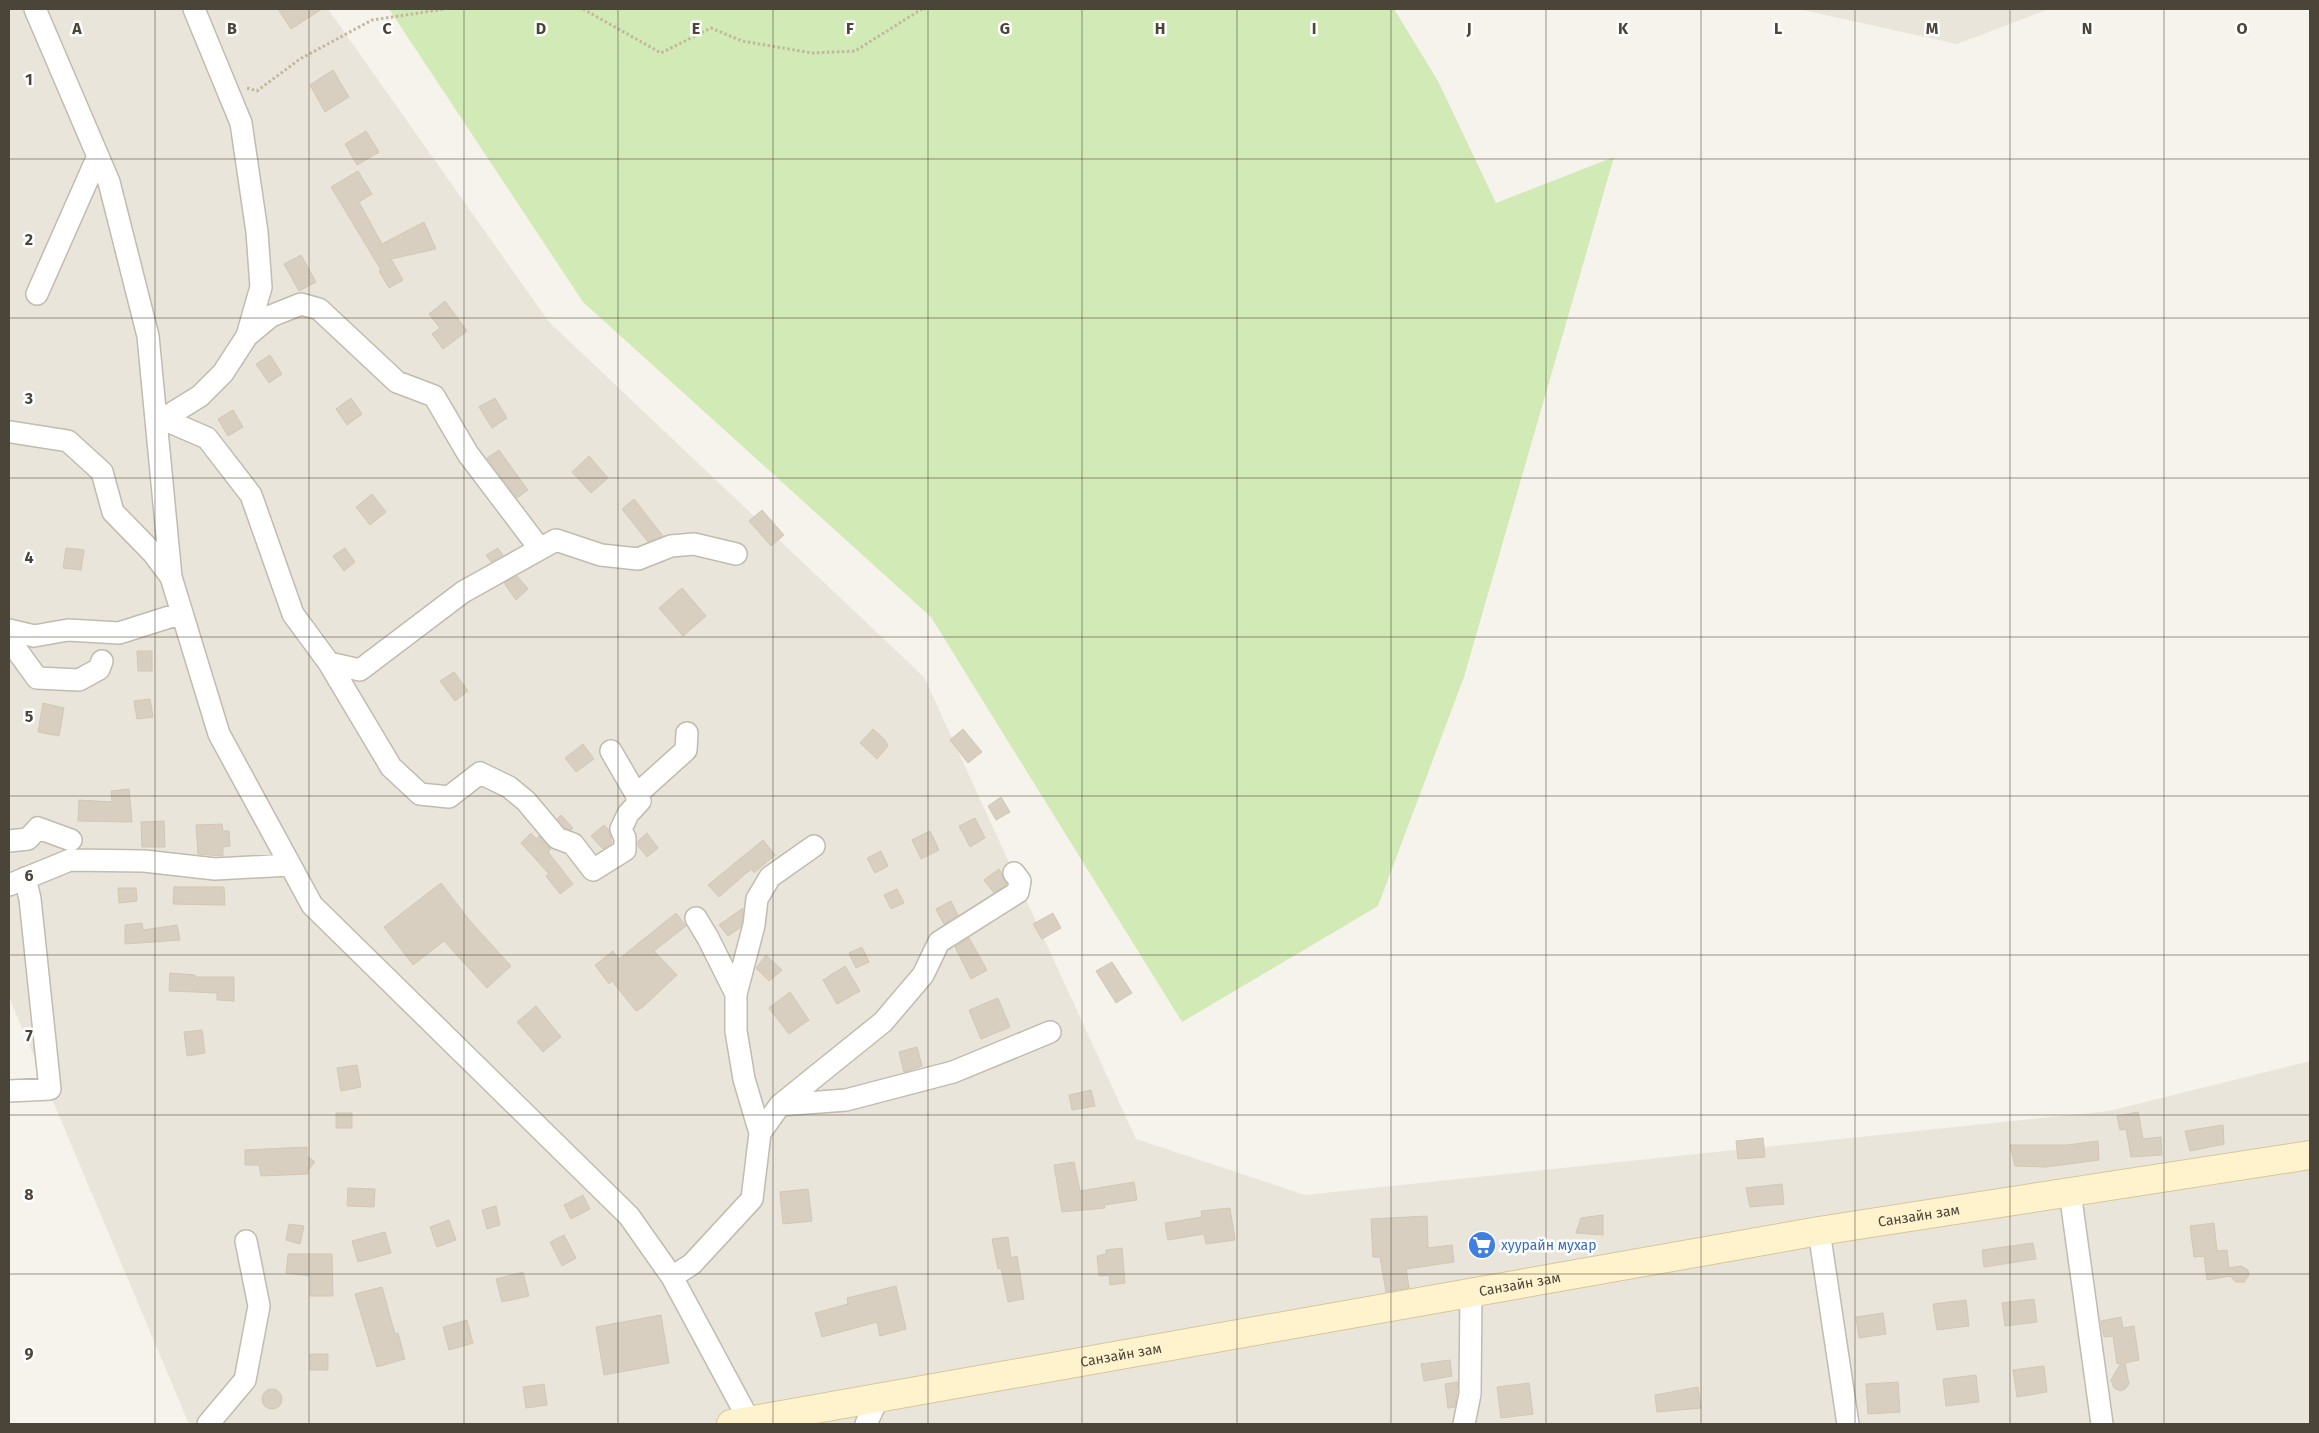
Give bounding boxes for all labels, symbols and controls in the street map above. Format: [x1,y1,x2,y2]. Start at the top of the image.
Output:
text: A [71,19,82,38]
text: B [227,19,237,38]
text: C [382,19,392,38]
text: D [536,19,546,38]
text: E [692,19,700,38]
text: F [846,19,854,38]
text: G [1000,19,1010,38]
text: H [1155,19,1165,38]
text: I [1312,19,1316,38]
text: J [1465,19,1472,38]
text: K [1618,19,1629,38]
text: L [1774,19,1782,38]
text: M [1926,19,1939,38]
text: N [2082,19,2092,38]
text: O [2236,19,2248,38]
text: 1 [25,70,33,89]
text: 2 [25,230,33,249]
text: 3 [24,389,33,408]
text: 4 [24,548,34,567]
text: 5 [25,707,34,726]
text: 6 [24,866,34,885]
text: 7 [25,1026,33,1045]
text: 8 [24,1185,34,1204]
street label: Санзайн зам [1877,1201,1961,1231]
supermarket icon: хуурайн мухар [1467,1230,1497,1260]
place label: хуурайн мухар [1501,1237,1597,1254]
street label: Санзайн зам [1478,1269,1562,1300]
street label: Санзайн зам [1079,1340,1163,1371]
text: 9 [25,1344,34,1363]

